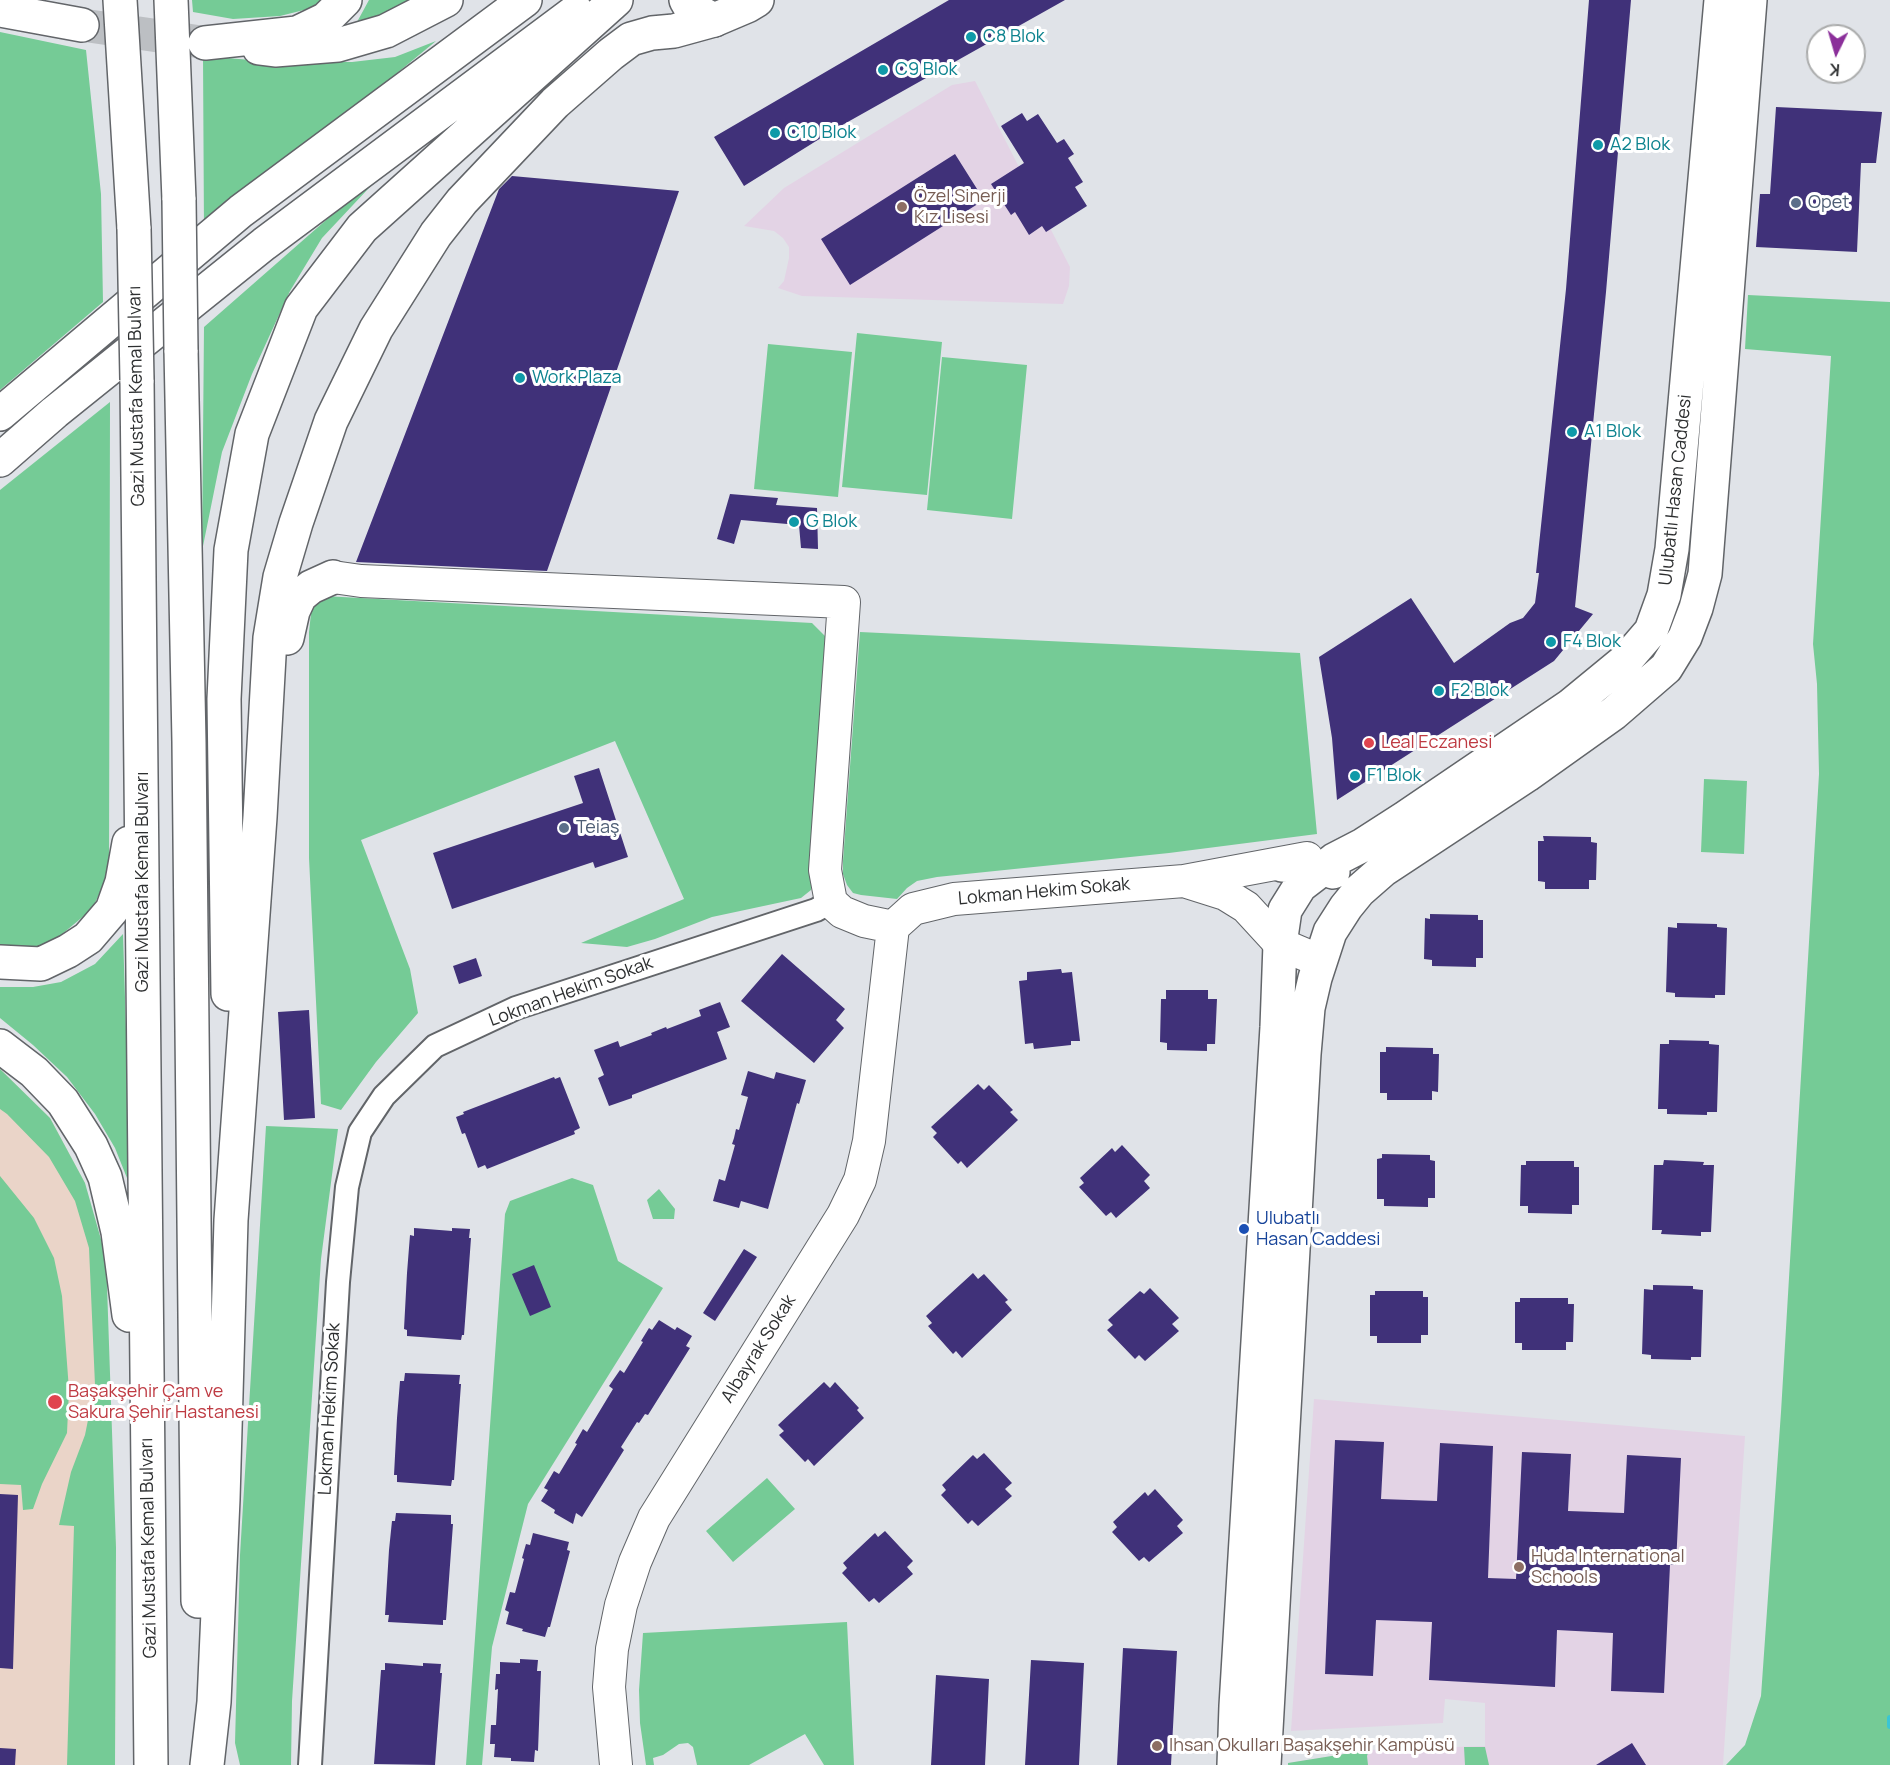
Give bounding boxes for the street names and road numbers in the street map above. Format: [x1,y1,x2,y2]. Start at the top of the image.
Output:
street label: Gazi Mustafa Kemal Bulvarı [124,285,150,507]
street label: Ulubatlı Hasan Caddesi [1655,393,1697,587]
street label: Gazi Mustafa Kemal Bulvarı [132,772,154,992]
street label: Lokman Hekim Sokak [957,874,1131,910]
street label: Lokman Hekim Sokak [486,952,656,1032]
street label: Albayrak Sokak [717,1291,801,1407]
street label: Lokman Hekim Sokak [315,1322,345,1496]
street label: Gazi Mustafa Kemal Bulvarı [136,1437,162,1659]

